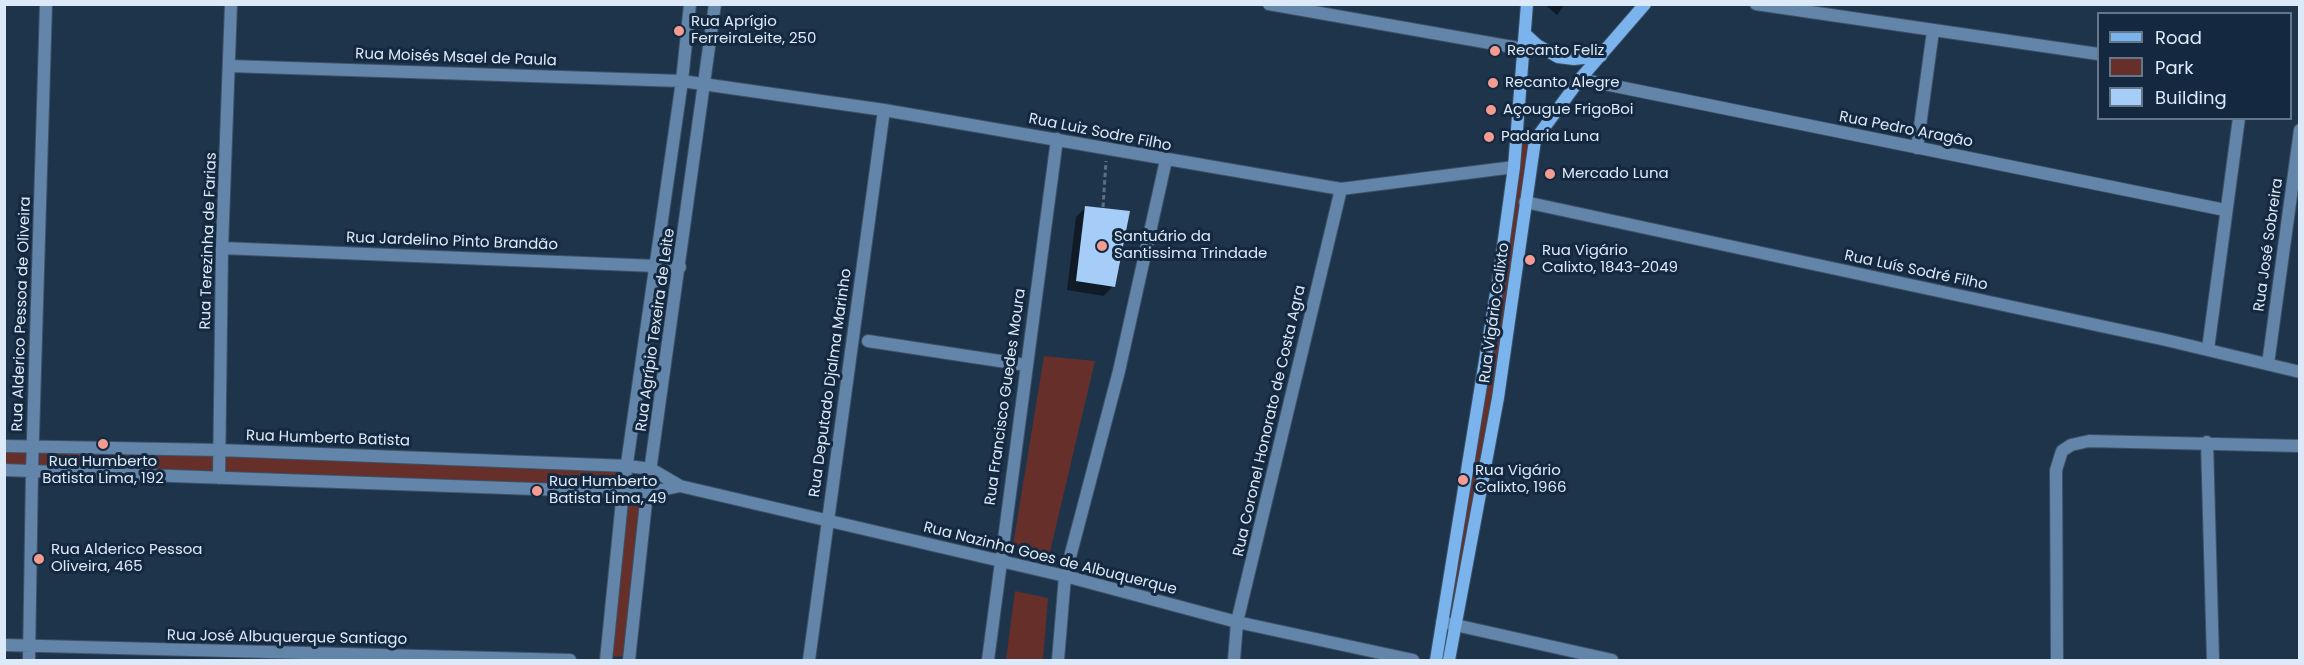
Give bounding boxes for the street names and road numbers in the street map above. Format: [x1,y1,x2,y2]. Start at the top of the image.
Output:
street label: Rua Moisés Msael de Paula [355,45,557,71]
street label: Rua Pedro Aragão [1838,108,1974,152]
street label: Rua Luiz Sodre Filho [1027,110,1173,156]
street label: Rua Terezinha de Farias [197,152,221,330]
street label: Rua José Sobreira [2251,177,2287,313]
street label: Rua Alderico Pessoa de Oliveira [9,196,35,432]
street label: Rua Agrípio Texeira de Leite [633,227,679,433]
street label: Rua Jardelino Pinto Brandão [346,229,558,255]
street label: Rua Vigário Calixto [1476,242,1514,384]
street label: Rua Luís Sodré Filho [1843,247,1989,295]
street label: Rua Deputado Djalma Marinho [806,267,856,499]
street label: Rua Coronel Honorato de Costa Agra [1230,284,1310,558]
street label: Rua Francisco Guedes Moura [982,287,1030,507]
street label: Rua Humberto Batista [246,427,410,451]
street label: Rua Nazinha Goes de Albuquerque [921,519,1179,599]
street label: Rua José Albuquerque Santiago [167,627,407,649]

